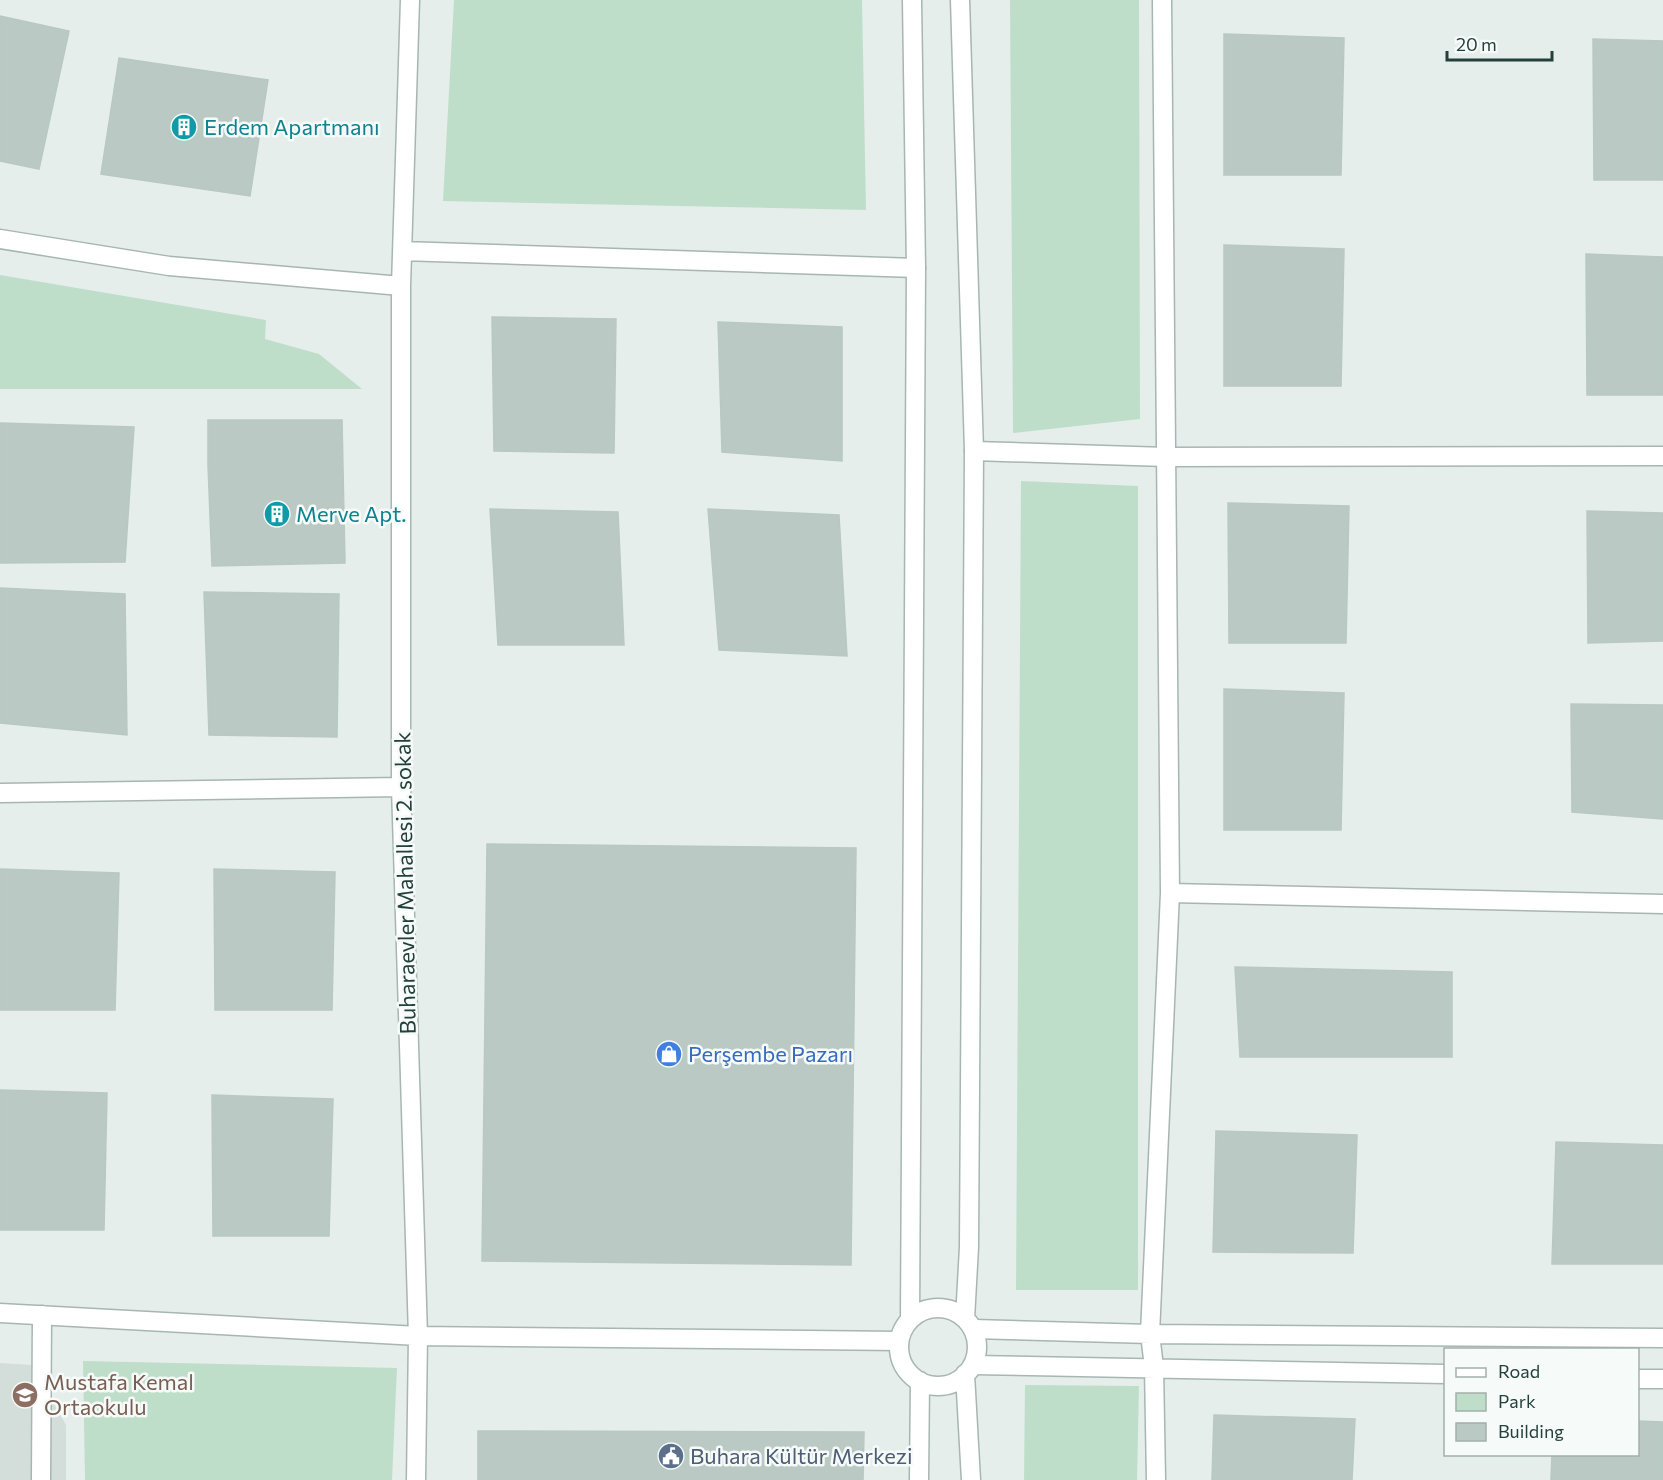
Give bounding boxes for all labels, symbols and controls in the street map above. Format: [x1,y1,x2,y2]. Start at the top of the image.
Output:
scale bar [1447,24,1552,62]
text: 20 m [1456,33,1497,55]
building icon: Erdem Apartmanı [169,112,199,142]
place label: Erdem Apartmanı [204,113,380,140]
building icon: Merve Apt. [262,499,292,529]
place label: Merve Apt. [296,500,406,527]
street label: Buharaevler Mahallesi 2. sokak [388,731,421,1035]
shop icon: Perşembe Pazarı [654,1039,684,1069]
place label: Perşembe Pazarı [688,1040,853,1067]
legend [1444,1348,1639,1456]
text: Road [1498,1360,1540,1382]
place label: Mustafa Kemal Ortaokulu [44,1368,194,1420]
school or university icon: Mustafa Kemal Ortaokulu [10,1380,40,1410]
text: Park [1498,1390,1536,1412]
text: Building [1498,1420,1564,1442]
public building icon: Buhara Kültür Merkezi [656,1441,686,1471]
place label: Buhara Kültür Merkezi [690,1442,913,1469]

